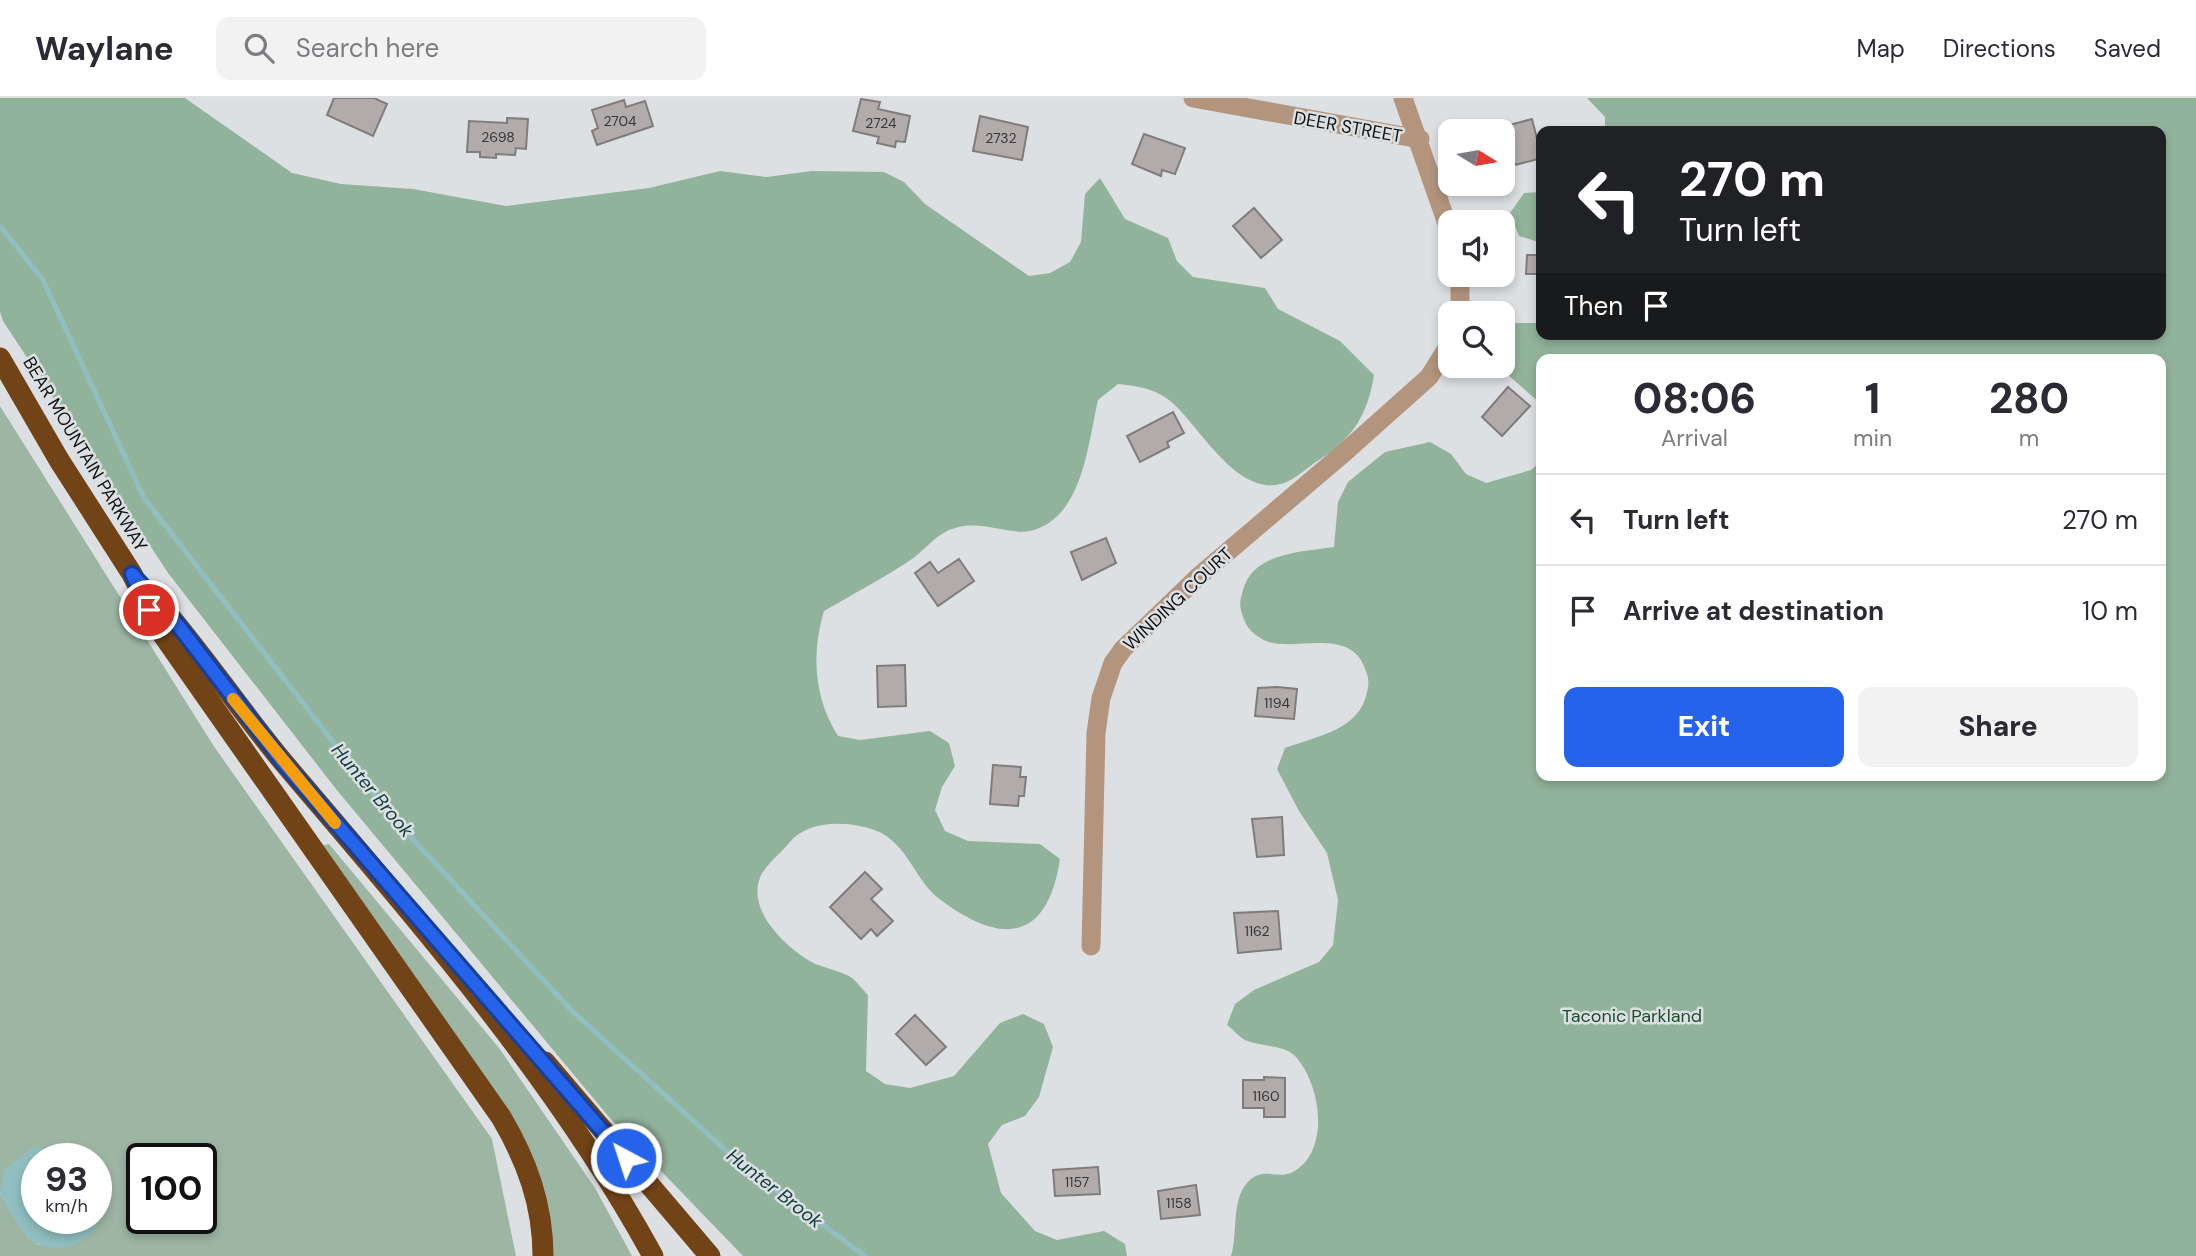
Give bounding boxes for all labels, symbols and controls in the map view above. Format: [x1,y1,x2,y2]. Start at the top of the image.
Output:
search box [216,17,706,80]
text: Waylane [35,27,174,70]
icon: search [240,29,278,67]
text: Search here [296,31,439,65]
text: Map [1857,33,1905,64]
text: Directions [1943,33,2056,64]
text: Saved [2094,33,2161,64]
street label: DEER STREET [1292,106,1404,148]
house number: 2704 [603,112,637,130]
house number: 2724 [865,114,897,132]
north arrow [1438,119,1516,196]
map controls [1438,119,1515,378]
house number: 2698 [481,128,515,146]
house number: 2732 [985,129,1017,147]
text: 270 m [1679,147,1825,211]
icon: left [1564,154,1655,245]
text: Turn left [1679,209,1801,251]
button: sound [1438,210,1515,287]
icon: arrive [1637,287,1675,325]
text: Then [1564,289,1623,323]
button: search [1438,301,1515,378]
street label: BEAR MOUNTAIN PARKWAY [17,352,153,556]
text: 08:06 [1633,371,1756,426]
text: 1 [1865,371,1880,426]
text: 280 [1989,371,2069,426]
text: Arrival [1661,423,1728,453]
text: min [1853,423,1892,453]
text: m [2019,423,2039,453]
icon: left [1564,501,1602,539]
text: Turn left [1623,503,1730,537]
text: 270 m [2062,503,2138,537]
street label: WINDING COURT [1118,542,1238,656]
pin [119,580,179,640]
icon: arrive [130,591,168,629]
icon: arrive [1564,592,1602,630]
text: Arrive at destination [1623,594,1884,628]
text: 10 m [2082,594,2138,628]
button: Exit [1564,687,1844,767]
button: Share [1858,687,2138,767]
house number: 1194 [1264,694,1291,712]
water label: Hunter Brook [326,738,420,843]
house number: 1162 [1244,922,1270,940]
park label: Taconic Parkland [1562,1004,1702,1028]
house number: 1160 [1252,1087,1280,1105]
position arrow [589,1121,663,1195]
speed limit sign: 100 [126,1143,217,1234]
water label: Hunter Brook [721,1143,828,1234]
text: 93 [45,1156,88,1202]
house number: 1157 [1065,1173,1089,1191]
text: km/h [45,1194,88,1218]
house number: 1158 [1166,1194,1192,1212]

